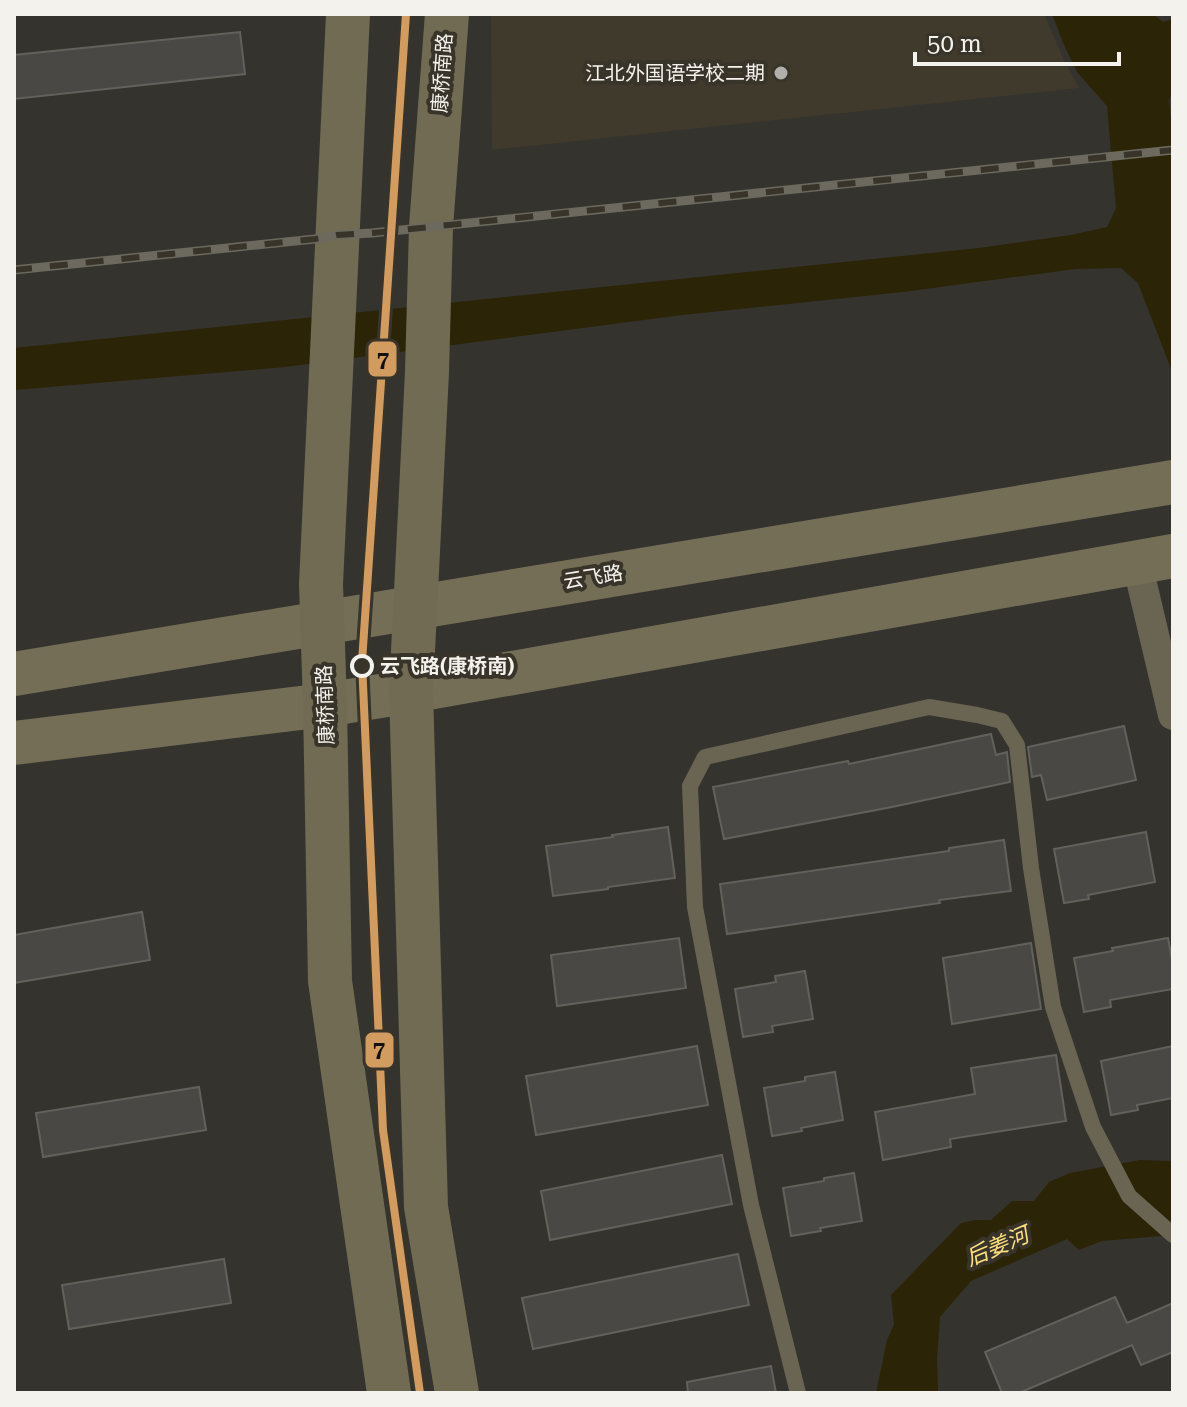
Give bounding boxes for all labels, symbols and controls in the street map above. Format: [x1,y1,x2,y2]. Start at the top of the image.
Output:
scale bar [915,16,1119,66]
text: 50 m [927,30,982,58]
street label: 康桥南路 [427,32,457,114]
place label: 江北外国语学校二期 [585,61,765,85]
marker: 江北外国语学校二期 [772,64,790,82]
line badge: 7 [367,340,398,378]
text: 7 [377,347,389,372]
street label: 云飞路 [561,560,625,594]
place label: 云飞路(康桥南) [380,654,514,678]
marker: 云飞路(康桥南) [351,655,373,677]
street label: 康桥南路 [312,665,338,745]
line badge: 7 [364,1031,395,1069]
text: 7 [373,1037,385,1062]
water label: 后姜河 [962,1220,1036,1271]

